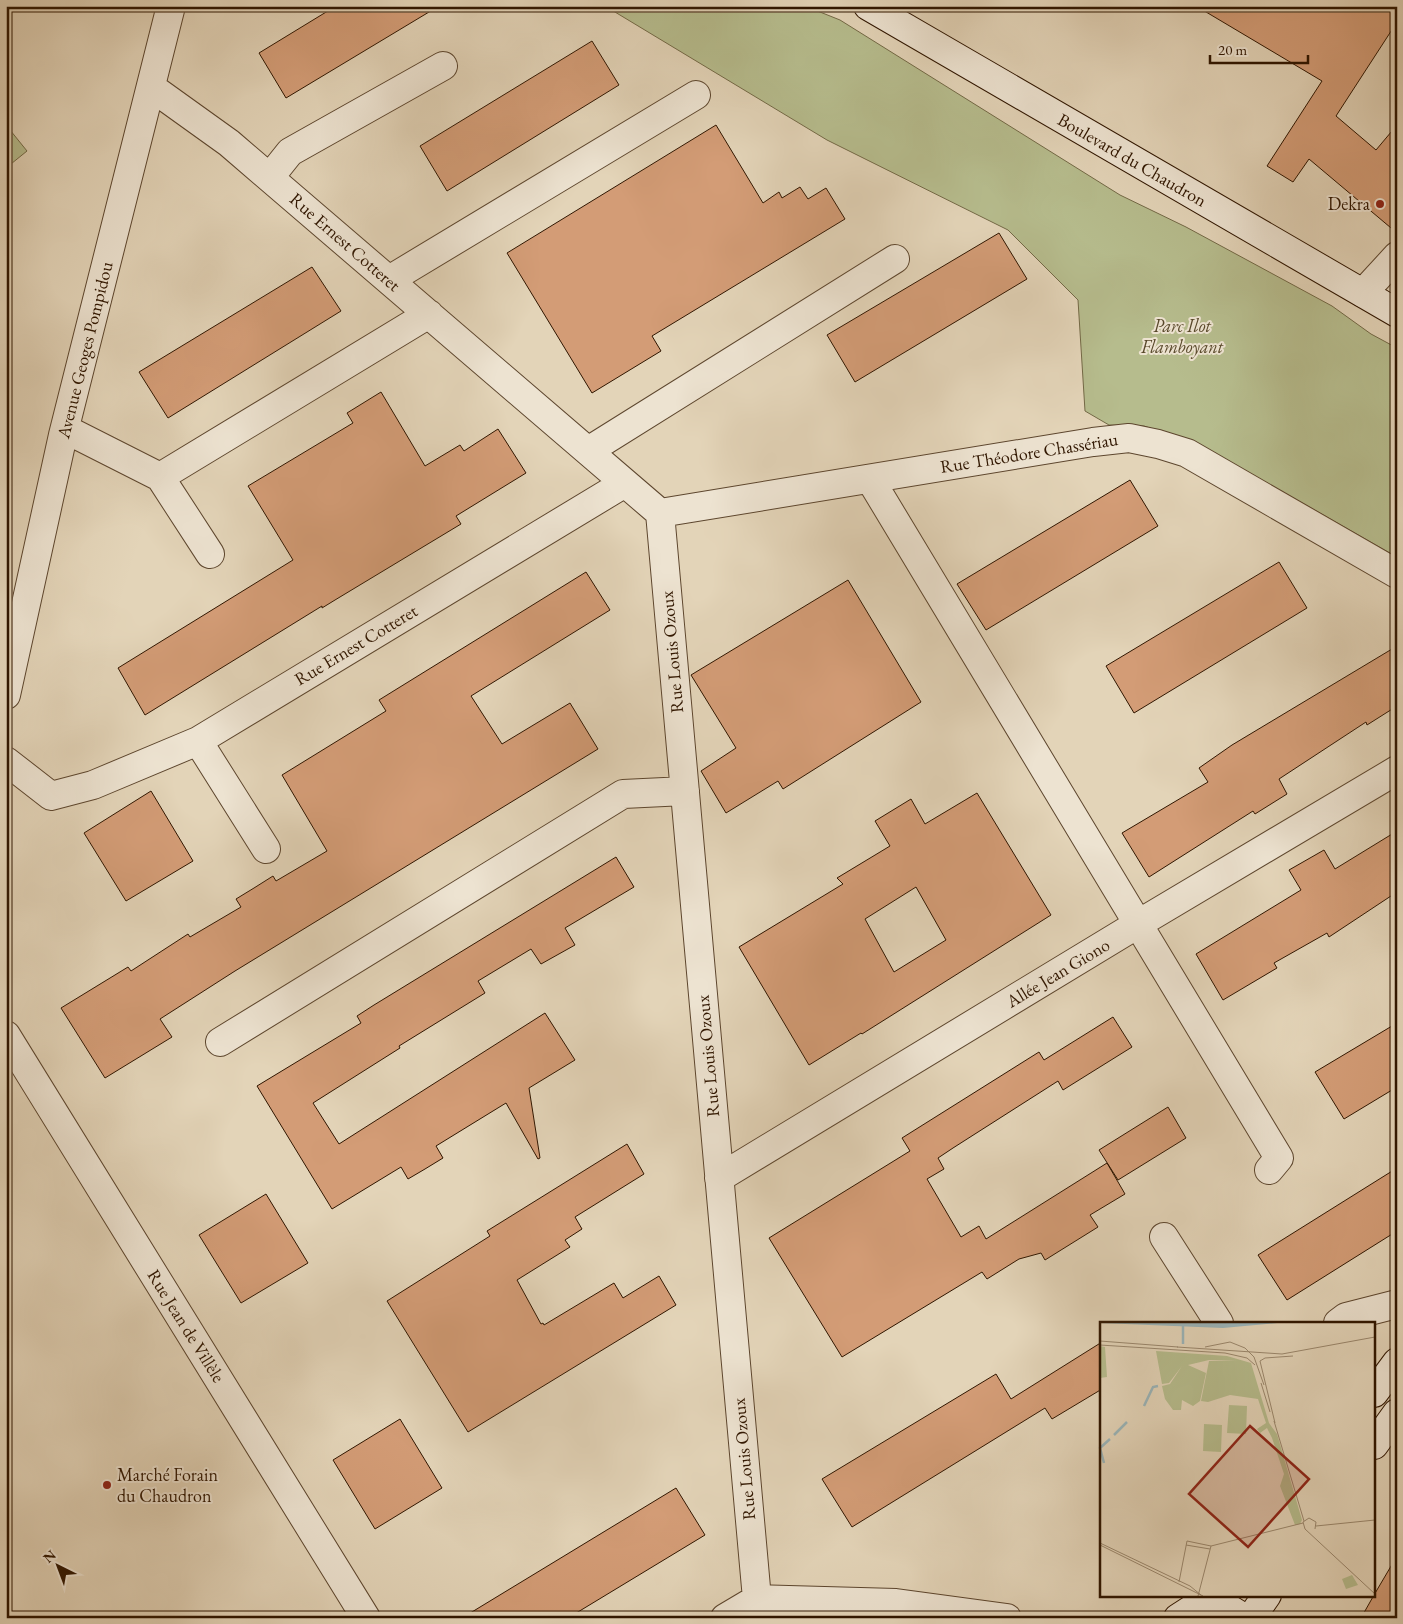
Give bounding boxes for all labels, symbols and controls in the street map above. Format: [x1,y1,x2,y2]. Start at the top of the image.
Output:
scale bar [1210,32,1308,64]
text: 20 m [1218,40,1247,59]
street label: Boulevard du Chaudron [1054,108,1211,212]
street label: Rue Ernest Cotteret [285,187,406,296]
place label: Dekra [1328,192,1371,215]
marker: Dekra [1374,198,1386,210]
street label: Avenue Geoges Pompidou [51,258,118,442]
park label: Parc Ilot Flamboyant [1140,314,1224,359]
street label: Rue Théodore Chassériau [938,427,1120,478]
street label: Rue Louis Ozoux [655,590,688,714]
street label: Rue Ernest Cotteret [290,599,422,690]
street label: Allée Jean Giono [1001,933,1114,1013]
street label: Rue Louis Ozoux [691,994,724,1118]
street label: Rue Jean de Villèle [142,1265,230,1387]
inset map [1100,1322,1376,1596]
street label: Rue Louis Ozoux [727,1397,760,1521]
place label: Marché Forain du Chaudron [117,1463,218,1507]
marker: Marché Forain du Chaudron [101,1479,113,1491]
north arrow [32,1542,82,1592]
text: N [39,1545,60,1567]

